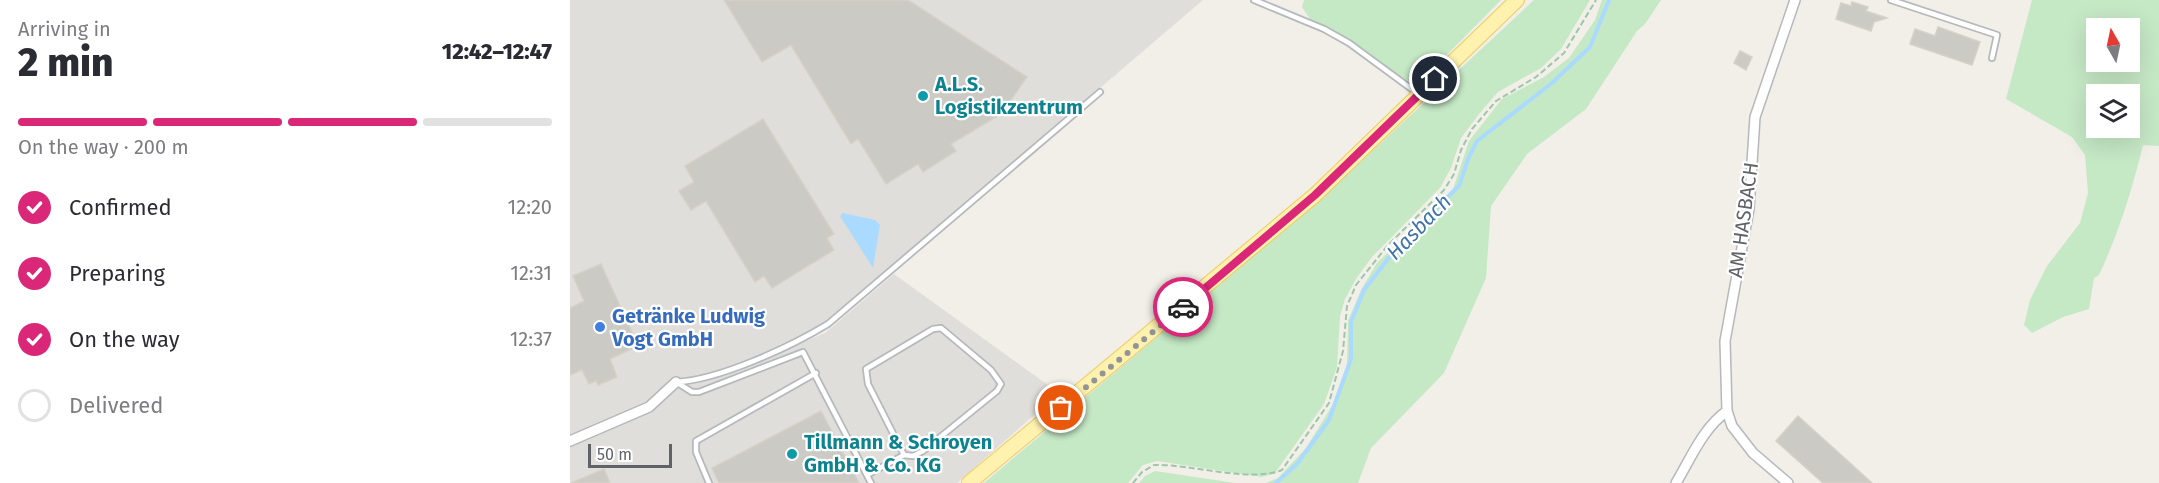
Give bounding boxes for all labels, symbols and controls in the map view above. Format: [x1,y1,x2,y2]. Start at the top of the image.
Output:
text: Arriving in [18,17,111,41]
north arrow [2086,18,2140,72]
map controls [2086,18,2140,138]
text: 12:42–12:47 [442,38,552,65]
text: 2 min [18,40,114,86]
pin [1409,53,1460,104]
icon: home [1418,62,1451,95]
place label: A.L.S. Logistikzentrum [934,72,1083,119]
button: layers [2086,84,2140,138]
marker: A.L.S. Logistikzentrum [916,89,930,103]
text: On the way · 200 m [18,135,189,159]
street label: AM HASBACH [1723,161,1763,279]
water label: Hasbach [1381,188,1457,266]
icon: check [18,191,51,224]
text: Confirmed [69,194,172,221]
text: 12:20 [508,195,552,219]
icon: check [18,257,51,290]
text: Preparing [69,260,165,287]
text: 12:31 [510,261,552,285]
courier [1153,277,1213,337]
icon: car [1167,291,1200,324]
place label: Getränke Ludwig Vogt GmbH [611,304,766,351]
marker: Getränke Ludwig Vogt GmbH [593,320,607,334]
icon: check [18,323,51,356]
text: On the way [69,326,180,353]
text: 12:37 [510,327,552,351]
pin [1035,382,1086,433]
icon: bag [1044,391,1077,424]
text: Delivered [69,392,164,419]
place label: Tillmann & Schroyen GmbH & Co. KG [804,430,992,477]
scale bar [588,441,672,468]
text: 50 m [597,445,632,464]
marker: Tillmann & Schroyen GmbH & Co. KG [785,447,799,461]

